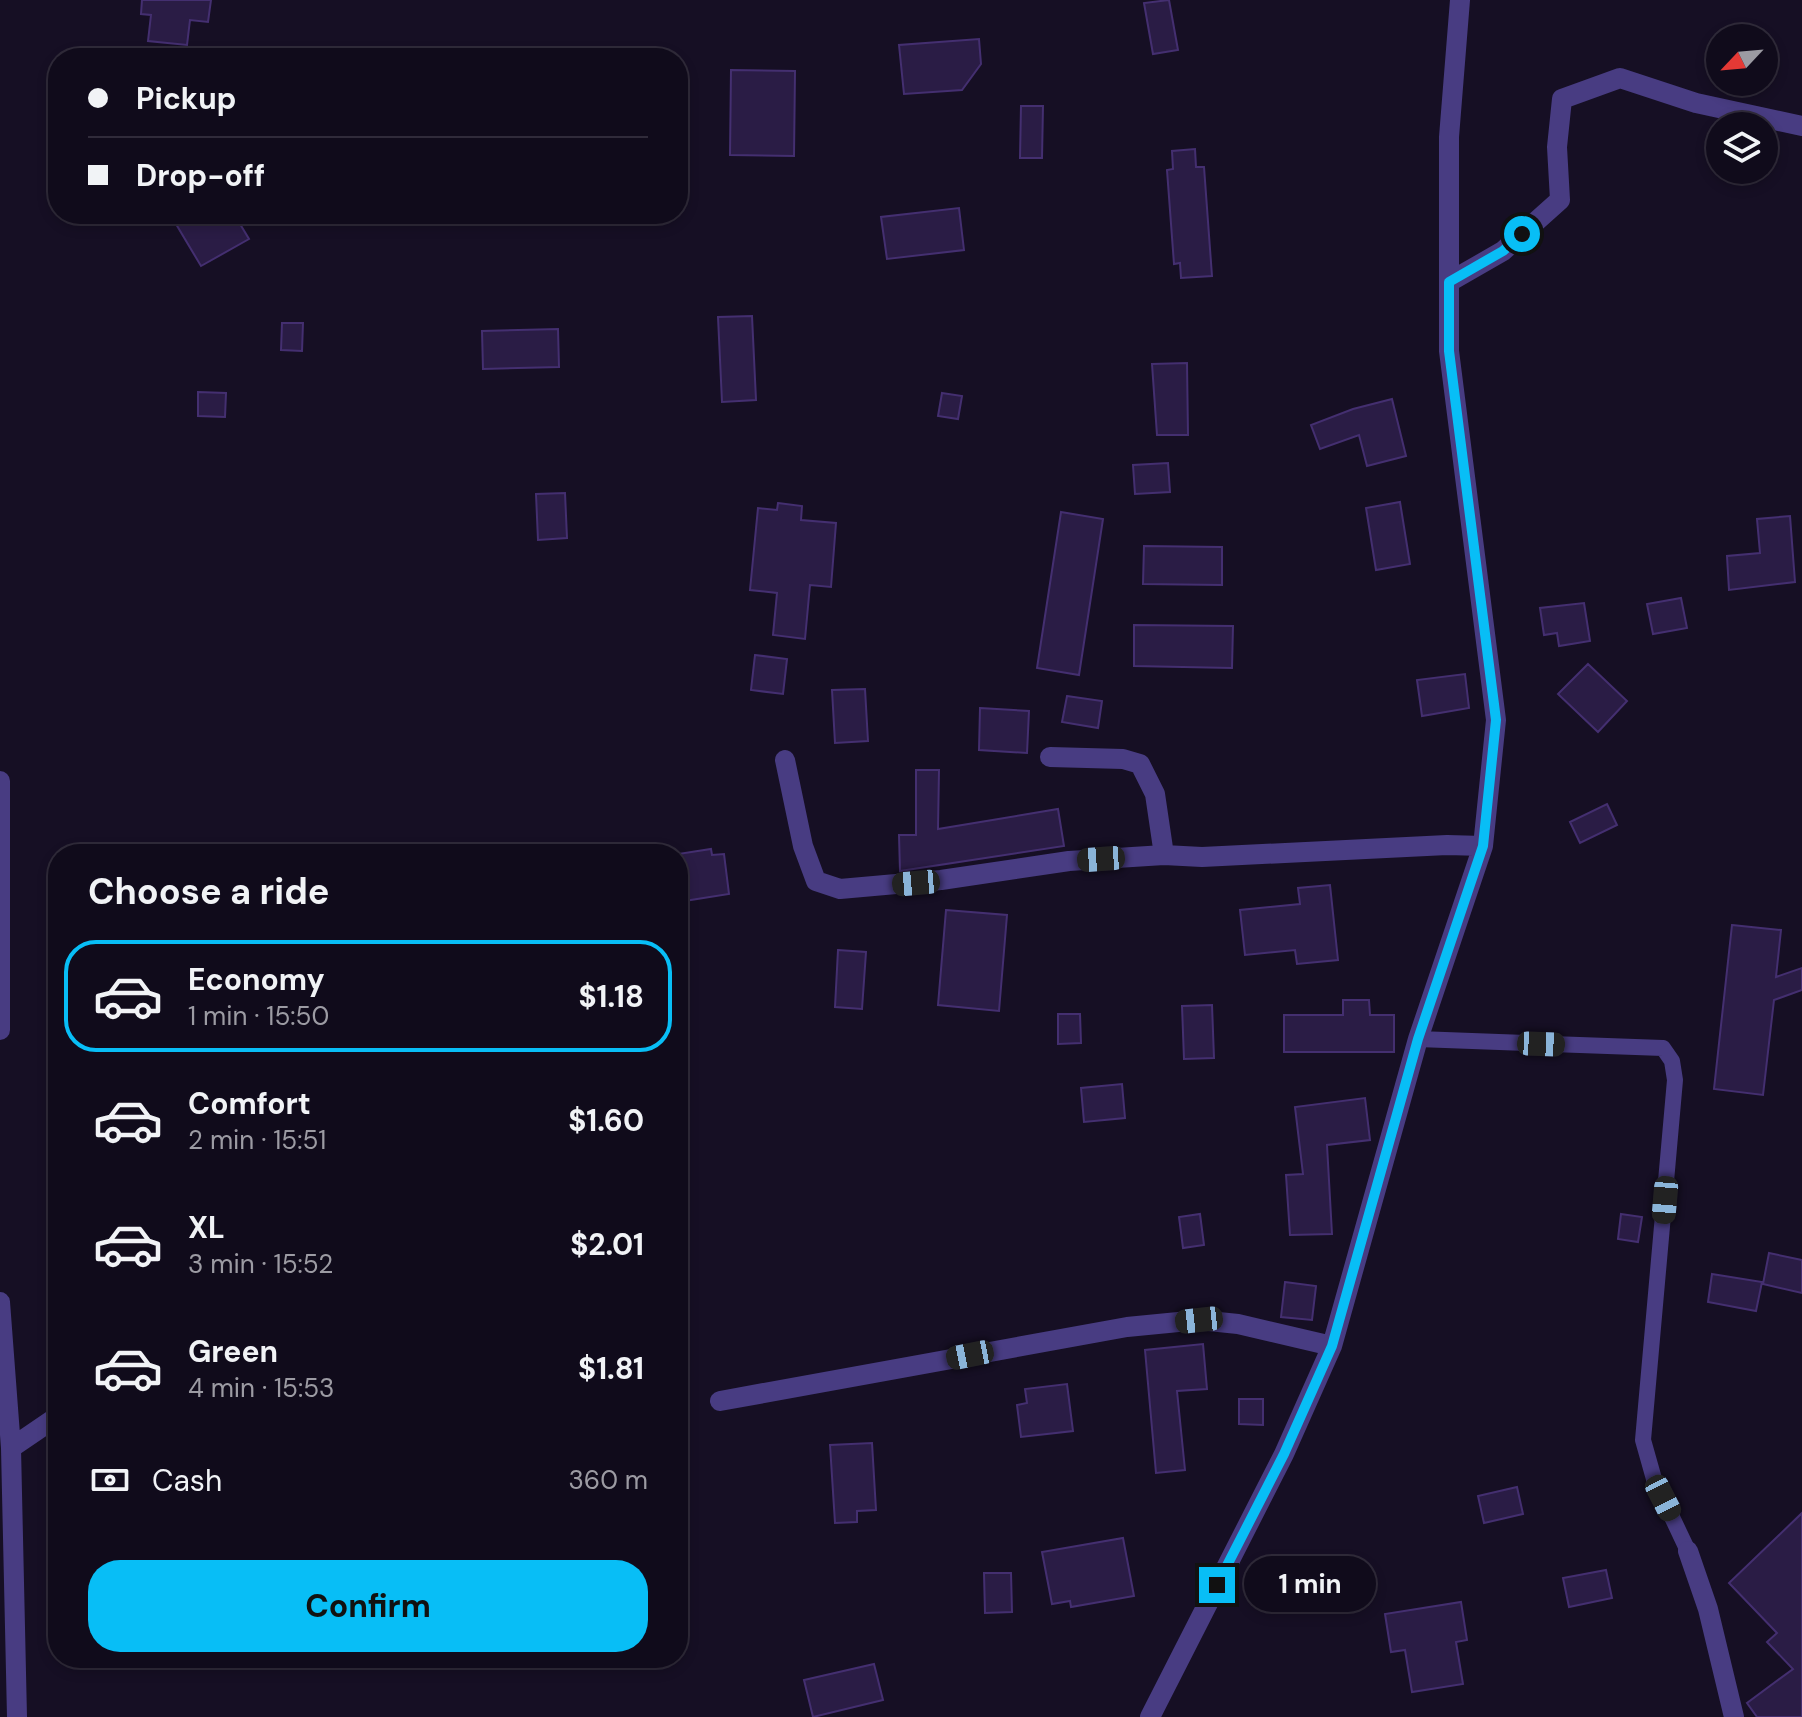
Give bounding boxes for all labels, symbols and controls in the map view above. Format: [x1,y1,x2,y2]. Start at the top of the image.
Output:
north arrow [1706,24,1778,96]
map controls [1706,24,1778,184]
text: Pickup [136,79,236,118]
button: layers [1706,112,1778,184]
text: Drop-off [136,156,265,195]
route start [1504,216,1540,252]
car [1076,845,1126,873]
text: Choose a ride [88,868,329,915]
car [891,869,941,897]
icon: car [92,960,164,1032]
text: Economy [188,960,325,999]
text: $1.18 [578,977,644,1016]
text: 1 min · 15:50 [188,999,329,1033]
car [1517,1031,1565,1057]
icon: car [92,1084,164,1156]
text: Comfort [188,1084,311,1123]
text: $1.60 [568,1101,644,1140]
text: 2 min · 15:51 [188,1123,326,1157]
car [1651,1175,1679,1225]
icon: car [92,1208,164,1280]
text: XL [188,1208,225,1247]
text: $2.01 [570,1225,644,1264]
text: 3 min · 15:52 [188,1247,333,1281]
car [1174,1306,1224,1334]
icon: car [92,1332,164,1404]
text: Green [188,1332,278,1371]
car [944,1339,996,1371]
text: $1.81 [578,1349,644,1388]
text: 4 min · 15:53 [188,1371,334,1405]
icon: cash [88,1458,132,1502]
text: Cash [152,1461,222,1500]
text: 360 m [568,1463,648,1497]
car [1641,1471,1685,1525]
callout: 1 min [1245,1557,1377,1613]
button: Confirm [88,1560,648,1652]
route end [1199,1567,1235,1603]
text: 1 min [1278,1567,1342,1601]

